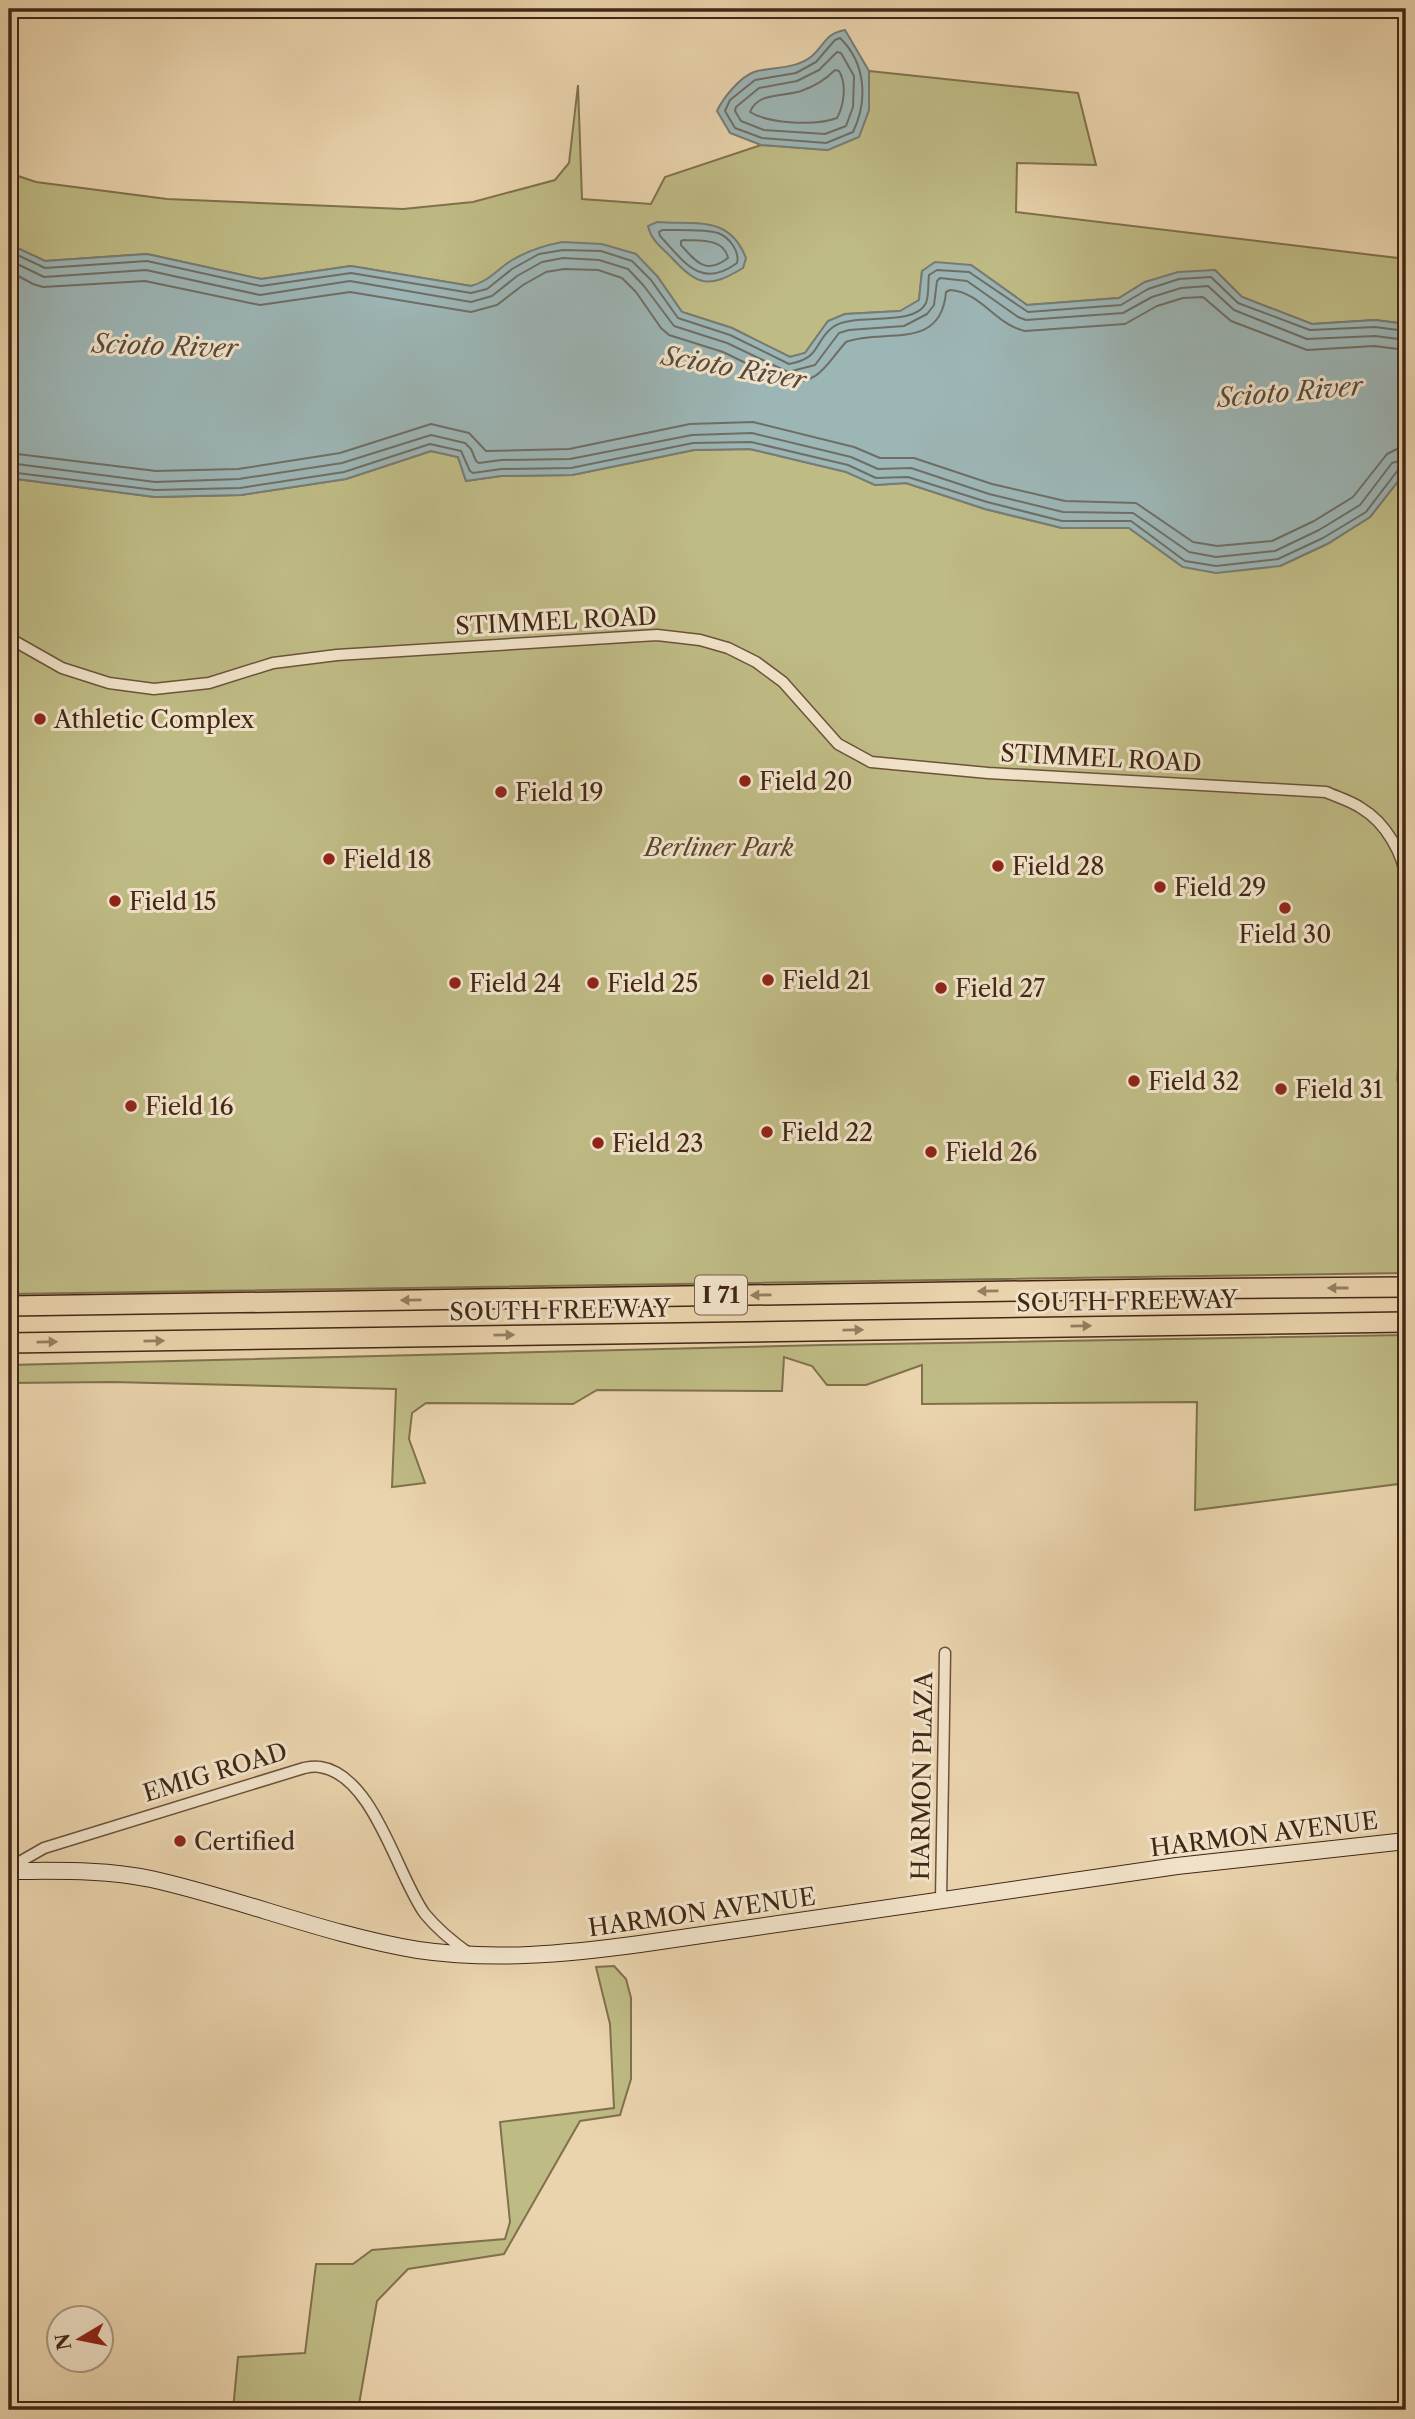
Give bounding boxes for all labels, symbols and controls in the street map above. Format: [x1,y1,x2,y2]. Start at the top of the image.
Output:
water label: Scioto River [90,327,240,365]
water label: Scioto River [657,339,810,397]
water label: Scioto River [1214,370,1366,414]
street label: STIMMEL ROAD [455,601,657,641]
place label: Athletic Complex [53,705,254,734]
marker: Athletic Complex [32,711,48,727]
street label: STIMMEL ROAD [1000,738,1202,778]
place label: Field 20 [759,767,852,796]
marker: Field 20 [737,773,753,789]
place label: Field 19 [515,778,604,807]
marker: Field 19 [493,784,509,800]
park label: Berliner Park [643,833,794,862]
place label: Field 18 [343,845,432,874]
marker: Field 18 [321,851,337,867]
place label: Field 28 [1012,852,1104,881]
marker: Field 28 [990,858,1006,874]
place label: Field 29 [1174,873,1266,902]
marker: Field 29 [1152,879,1168,895]
place label: Field 15 [129,887,217,916]
marker: Field 15 [107,893,123,909]
marker: Field 30 [1277,900,1293,916]
place label: Field 30 [1239,920,1331,949]
place label: Field 21 [782,966,870,995]
place label: Field 24 [469,969,561,998]
place label: Field 25 [607,969,698,998]
marker: Field 21 [760,972,776,988]
place label: Field 27 [955,974,1045,1003]
marker: Field 24 [447,975,463,991]
marker: Field 25 [585,975,601,991]
marker: Field 27 [933,980,949,996]
place label: Field 32 [1148,1067,1239,1096]
marker: Field 32 [1126,1073,1142,1089]
place label: Field 31 [1295,1075,1383,1104]
marker: Field 31 [1273,1081,1289,1097]
place label: Field 16 [145,1092,234,1121]
marker: Field 16 [123,1098,139,1114]
place label: Field 22 [781,1118,873,1147]
marker: Field 22 [759,1124,775,1140]
place label: Field 23 [612,1129,703,1158]
marker: Field 23 [590,1135,606,1151]
place label: Field 26 [945,1138,1037,1167]
marker: Field 26 [923,1144,939,1160]
road number: I 71 [695,1276,747,1314]
one-way arrow [1327,1282,1349,1294]
one-way arrow [977,1285,999,1297]
street label: SOUTH FREEWAY [1016,1285,1239,1317]
one-way arrow [749,1289,771,1301]
one-way arrow [399,1294,421,1306]
street label: SOUTH FREEWAY [449,1294,672,1326]
one-way arrow [1070,1320,1092,1332]
one-way arrow [843,1324,865,1336]
one-way arrow [493,1329,515,1341]
one-way arrow [143,1335,165,1347]
one-way arrow [36,1336,58,1348]
street label: HARMON PLAZA [906,1670,938,1881]
street label: EMIG ROAD [140,1736,290,1808]
street label: HARMON AVENUE [1148,1806,1380,1862]
place label: Certified [194,1827,295,1856]
marker: Certified [172,1833,188,1849]
street label: HARMON AVENUE [586,1882,818,1942]
north arrow [46,2304,116,2374]
text: N [51,2332,77,2352]

